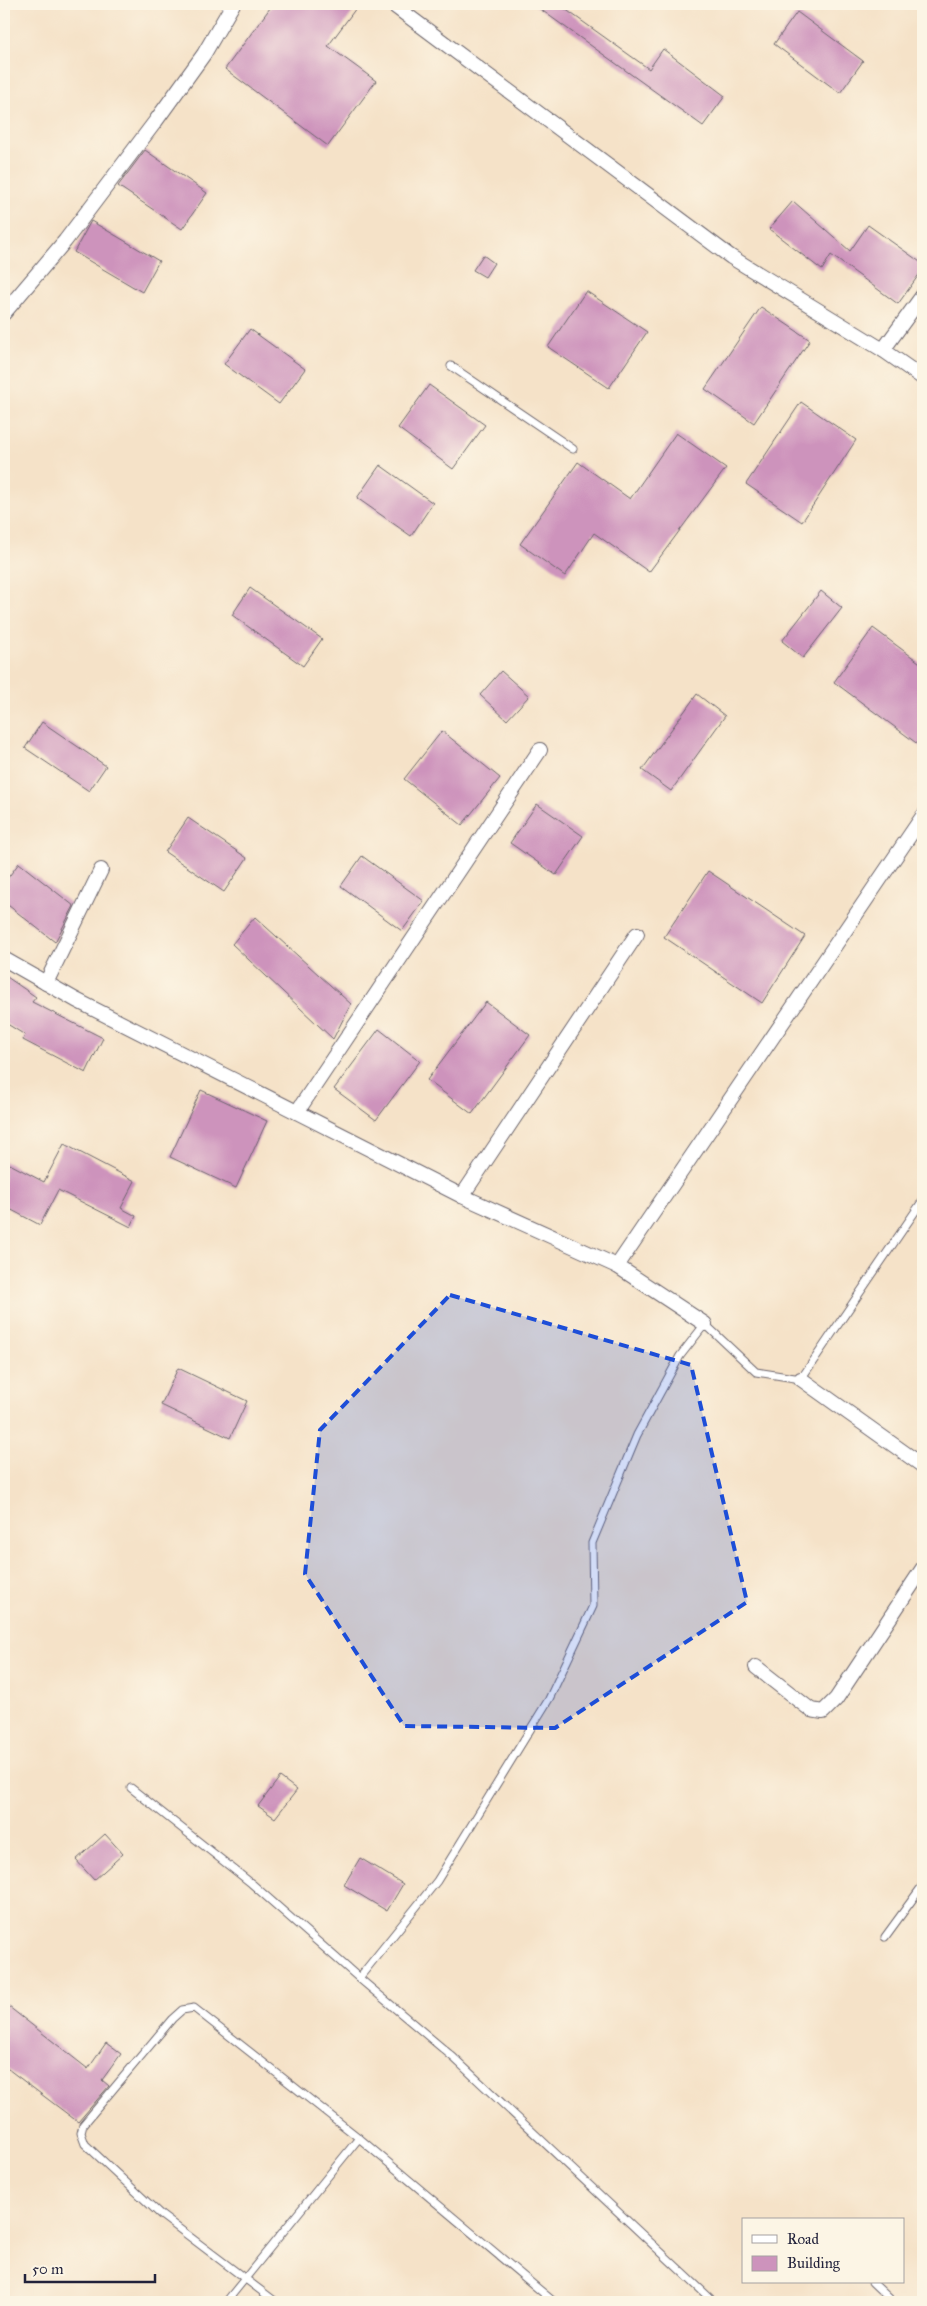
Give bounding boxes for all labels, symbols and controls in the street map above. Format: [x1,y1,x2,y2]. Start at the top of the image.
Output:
legend [742,2218,904,2284]
text: Road [787,2230,819,2248]
scale bar [25,2251,155,2283]
text: Building [787,2254,841,2272]
text: 50 m [32,2260,64,2278]

